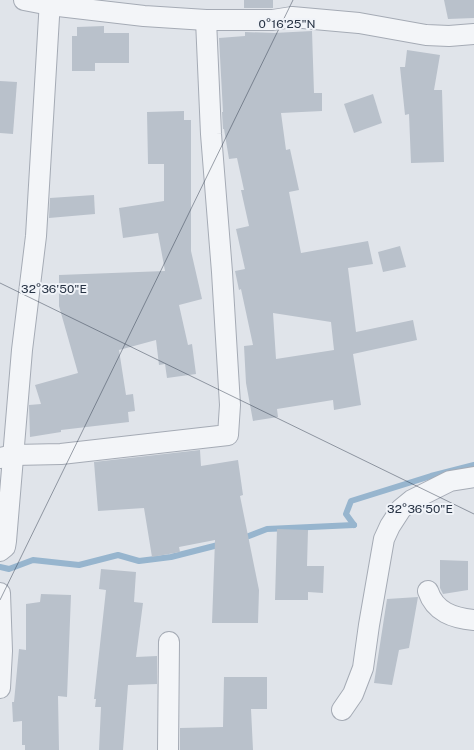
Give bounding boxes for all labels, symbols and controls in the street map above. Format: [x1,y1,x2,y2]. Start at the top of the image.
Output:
text: 0°16'25"N [258,17,316,31]
text: 32°36'50"E [21,282,87,296]
text: 32°36'50"E [387,502,453,516]

